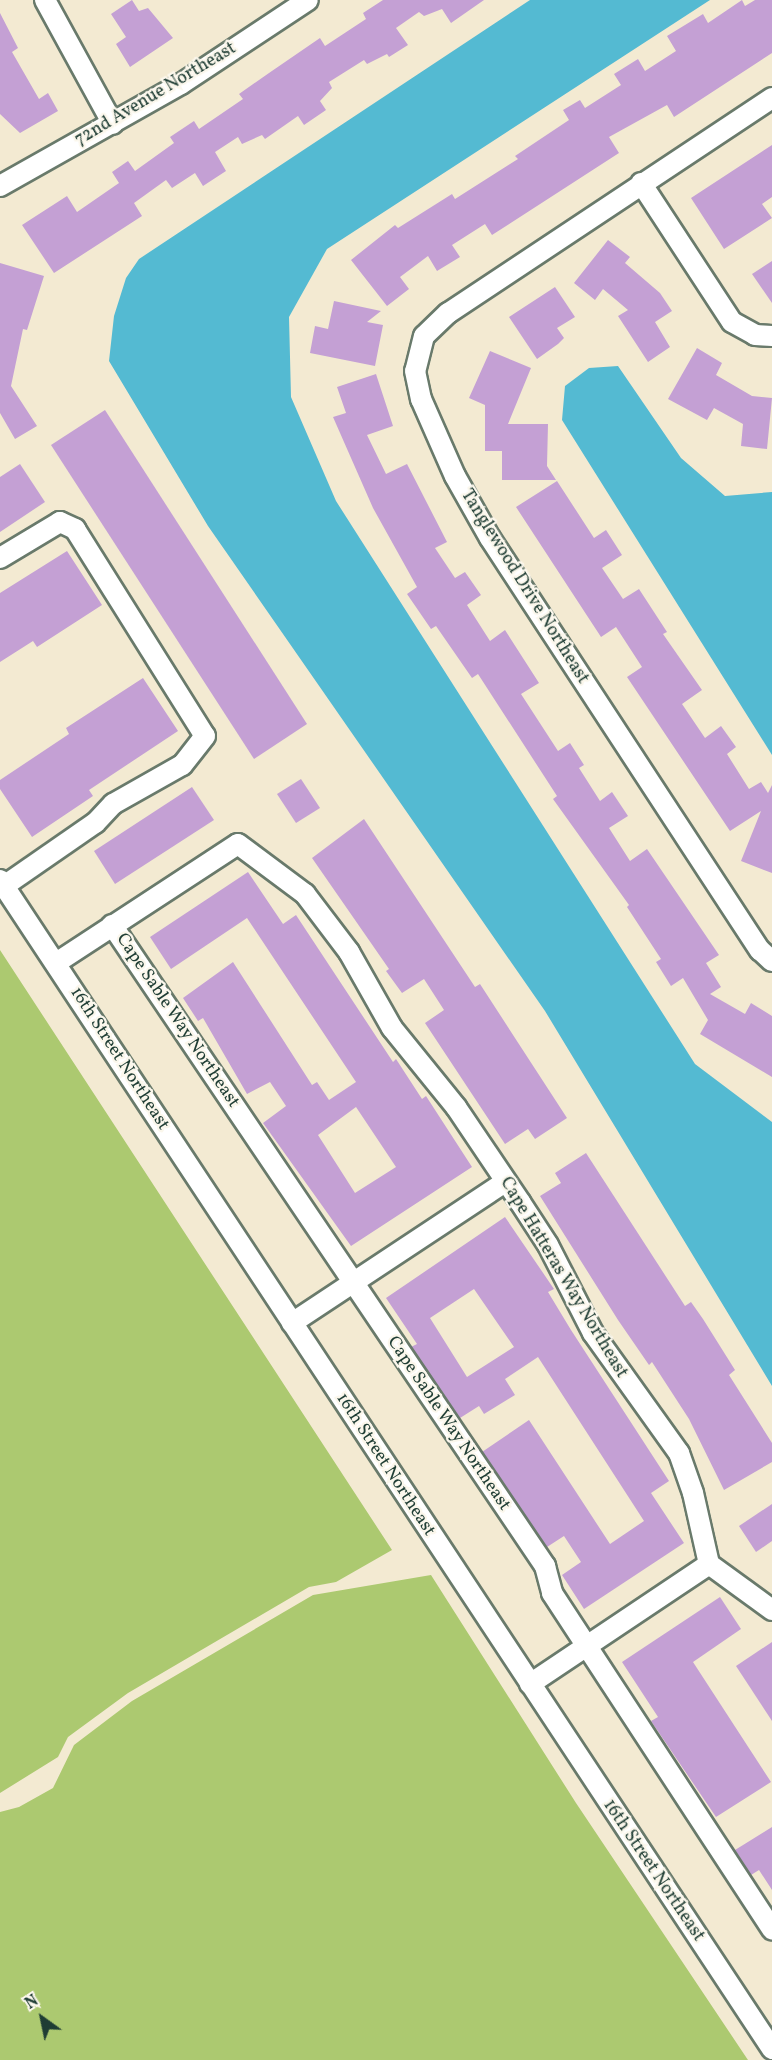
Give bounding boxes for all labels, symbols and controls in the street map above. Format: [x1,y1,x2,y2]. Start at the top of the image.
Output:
street label: 72nd Avenue Northeast [72,38,240,152]
street label: Tanglewood Drive Northeast [455,486,593,688]
street label: Cape Sable Way Northeast [110,929,244,1113]
street label: 16th Street Northeast [65,983,173,1135]
street label: Cape Hatteras Way Northeast [494,1173,632,1383]
street label: Cape Sable Way Northeast [381,1332,515,1516]
street label: 16th Street Northeast [331,1389,439,1541]
street label: 16th Street Northeast [597,1796,709,1946]
north arrow [12,1988,72,2048]
text: N [21,1991,43,2015]

